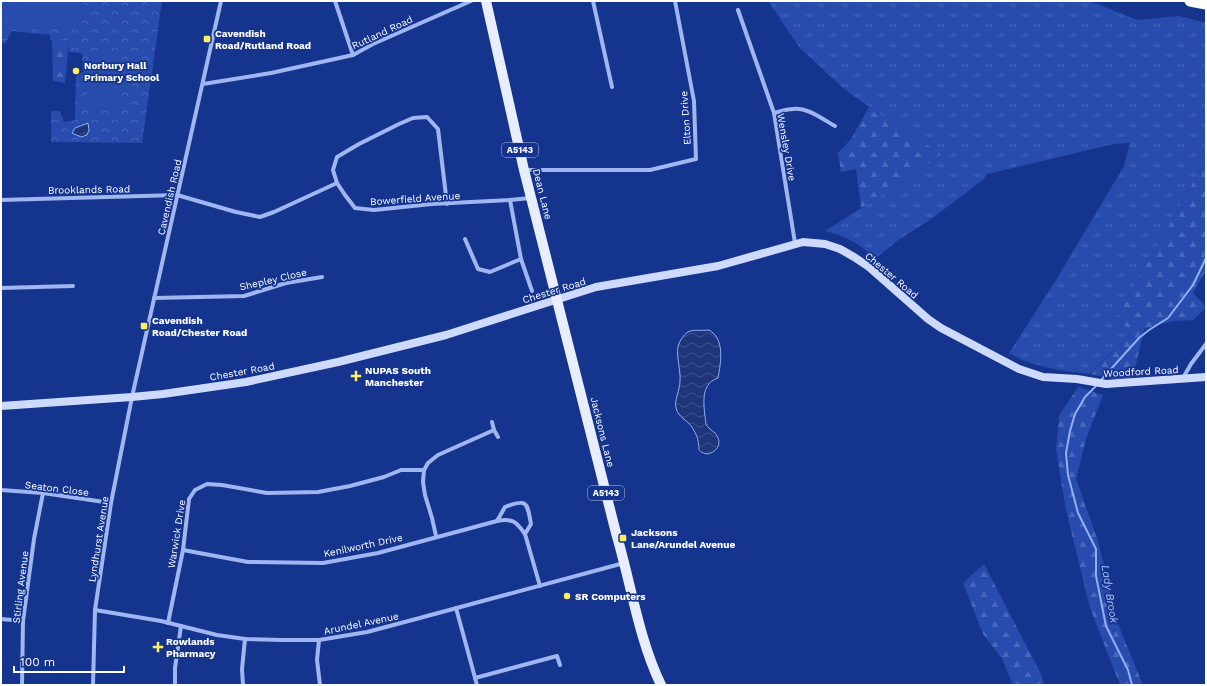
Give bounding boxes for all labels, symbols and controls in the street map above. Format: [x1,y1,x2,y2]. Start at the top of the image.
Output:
street label: Rutland Road [350,14,414,51]
place label: Cavendish Road/Rutland Road [215,28,311,51]
marker: Cavendish Road/Rutland Road [202,34,212,44]
place label: Norbury Hall Primary School [84,60,160,83]
marker: Norbury Hall Primary School [71,66,81,76]
street label: Elton Drive [678,90,693,145]
street label: Wensley Drive [775,113,798,182]
road number: A5143 [502,143,538,157]
street label: Cavendish Road [155,158,184,236]
street label: Dean Lane [531,168,554,221]
street label: Brooklands Road [48,183,130,196]
street label: Bowerfield Avenue [370,190,461,207]
street label: Chester Road [863,250,920,301]
street label: Shepley Close [238,266,308,293]
street label: Chester Road [521,276,587,305]
place label: Cavendish Road/Chester Road [152,315,247,338]
marker: Cavendish Road/Chester Road [139,321,149,331]
street label: Chester Road [209,360,275,383]
street label: Woodford Road [1103,364,1179,379]
place label: NUPAS South Manchester [365,365,431,388]
marker: NUPAS South Manchester [350,370,362,382]
street label: Jacksons Lane [588,396,617,469]
street label: Seaton Close [24,479,90,498]
road number: A5143 [588,486,624,500]
street label: Lyndhurst Avenue [86,495,111,583]
street label: Warwick Drive [166,499,187,569]
place label: Jacksons Lane/Arundel Avenue [631,527,735,550]
street label: Kenilworth Drive [323,532,404,559]
marker: Jacksons Lane/Arundel Avenue [618,533,628,543]
street label: Stirling Avenue [11,550,30,624]
water label: Lady Brook [1098,564,1121,625]
marker: SR Computers [562,591,572,601]
place label: SR Computers [575,591,646,602]
street label: Arundel Avenue [323,610,400,637]
place label: Rowlands Pharmacy [166,636,216,659]
marker: Rowlands Pharmacy [153,642,163,652]
scale bar [14,648,124,674]
text: 100 m [20,655,55,669]

